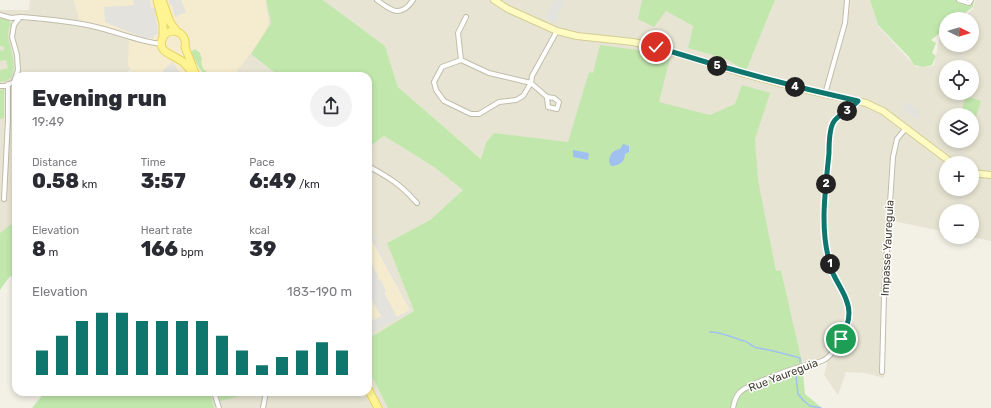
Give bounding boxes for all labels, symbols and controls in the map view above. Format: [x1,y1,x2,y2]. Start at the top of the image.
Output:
north arrow [939,12,979,52]
map controls [939,12,979,244]
pin [639,30,673,64]
icon: check [645,36,667,58]
pin: 5 [707,56,727,76]
text: 5 [713,59,721,72]
button: locate [939,60,979,100]
pin: 4 [785,77,805,97]
text: 4 [791,80,799,93]
text: Evening run [32,85,167,112]
button: share [310,85,352,127]
pin: 3 [837,101,857,121]
text: 3 [843,104,851,117]
button: layers [939,108,979,148]
text: 19:49 [32,114,64,129]
text: Distance [32,156,77,169]
text: Time [141,156,166,169]
text: Pace [249,156,275,169]
button: + [939,156,979,196]
text: 0.58 [32,169,79,193]
text: 3:57 [141,169,186,193]
text: 6:49 [249,169,296,193]
pin: 2 [816,174,836,194]
text: 2 [822,177,830,190]
text: km [79,178,97,191]
text: /km [296,178,320,191]
street label: Impasse Yaureguia [878,200,897,296]
button: − [939,204,979,244]
text: Elevation [32,224,79,237]
text: Heart rate [141,224,193,237]
text: kcal [249,224,270,237]
text: 8 [32,237,46,261]
text: 166 [141,237,178,261]
text: 39 [249,237,276,261]
text: m [46,246,58,259]
text: bpm [178,246,204,259]
pin: 1 [820,254,840,274]
text: 1 [827,257,833,270]
text: Elevation [32,284,88,299]
text: 183–190 m [287,284,352,299]
pin [824,322,858,356]
icon: arrive [830,328,852,350]
street label: Rue Yaureguia [747,356,820,395]

